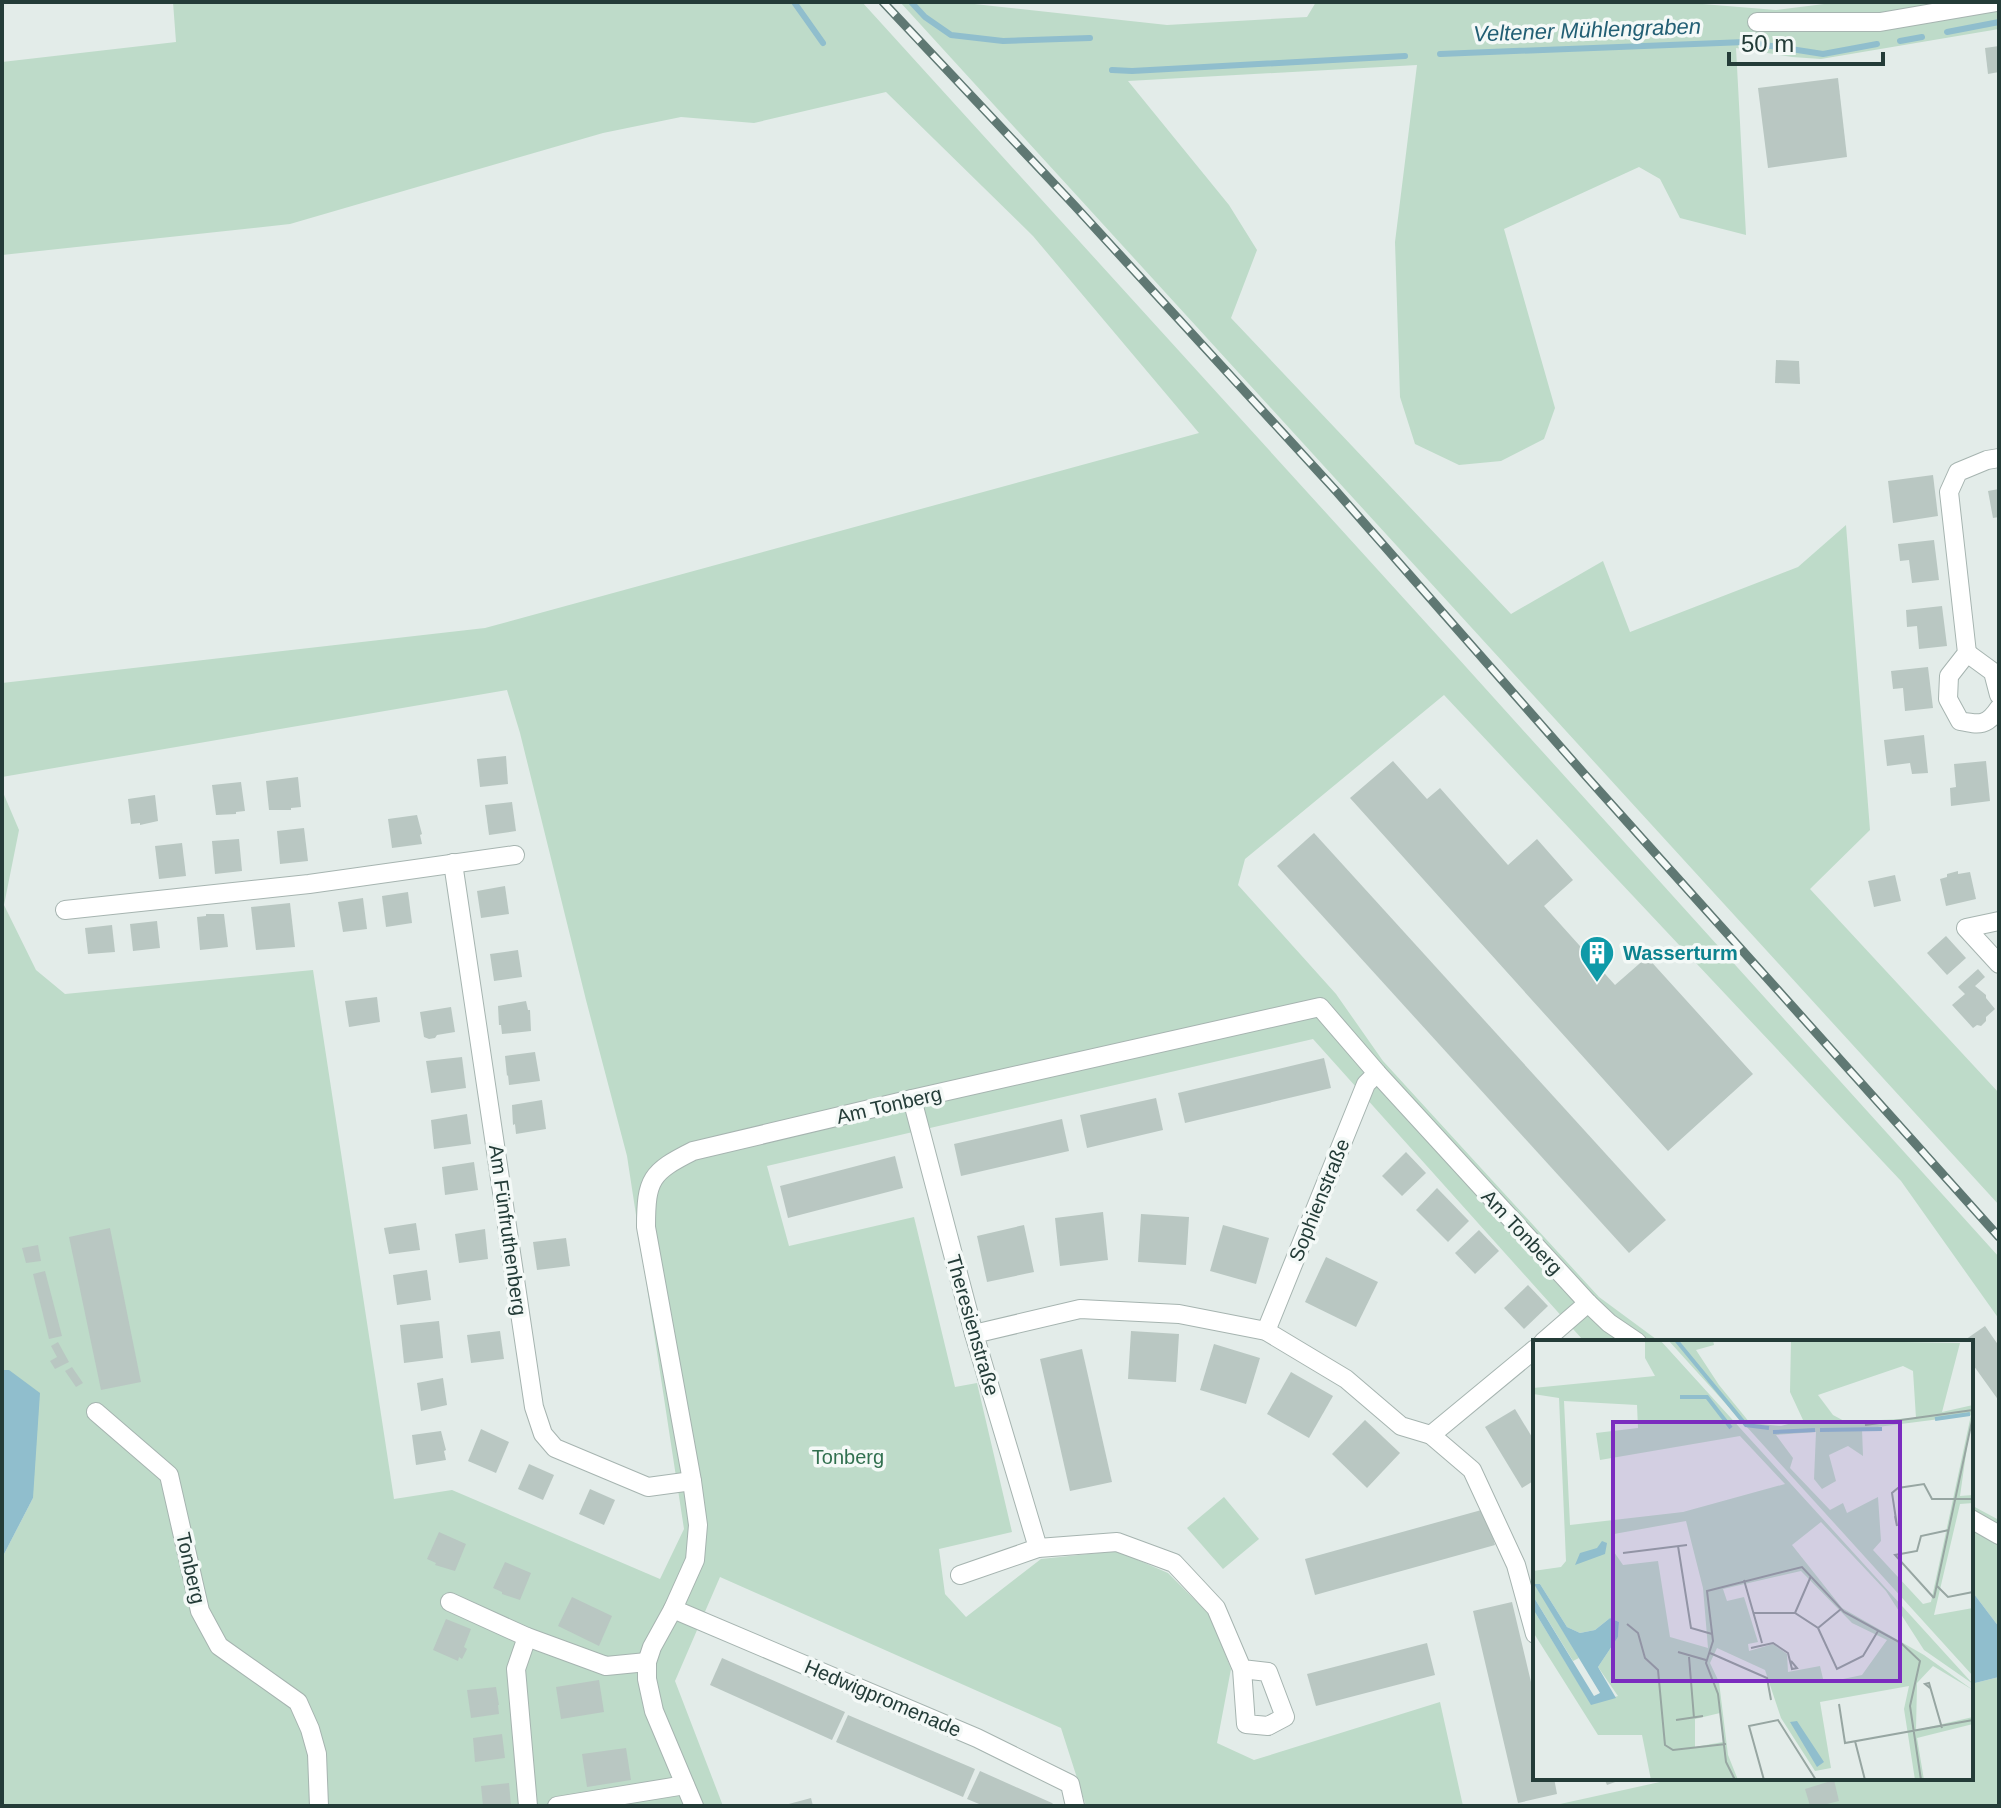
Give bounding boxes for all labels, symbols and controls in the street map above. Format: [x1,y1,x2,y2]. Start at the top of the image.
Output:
water label: Veltener Mühlengraben [1473,14,1701,46]
scale bar [1729,16,1883,66]
text: 50 m [1741,30,1794,57]
building icon: Wasserturm [1578,934,1616,984]
place label: Wasserturm [1623,942,1738,964]
street label: Am Tonberg [834,1082,944,1128]
street label: Sophienstraße [1284,1136,1354,1264]
street label: Am Fünfruthenberg [485,1143,531,1317]
street label: Am Tonberg [1477,1185,1567,1279]
street label: Theresienstraße [942,1252,1004,1398]
inset map [1533,1340,1973,1780]
park label: Tonberg [812,1446,884,1468]
street label: Tonberg [172,1530,210,1606]
street label: Hedwigpromenade [801,1655,965,1741]

